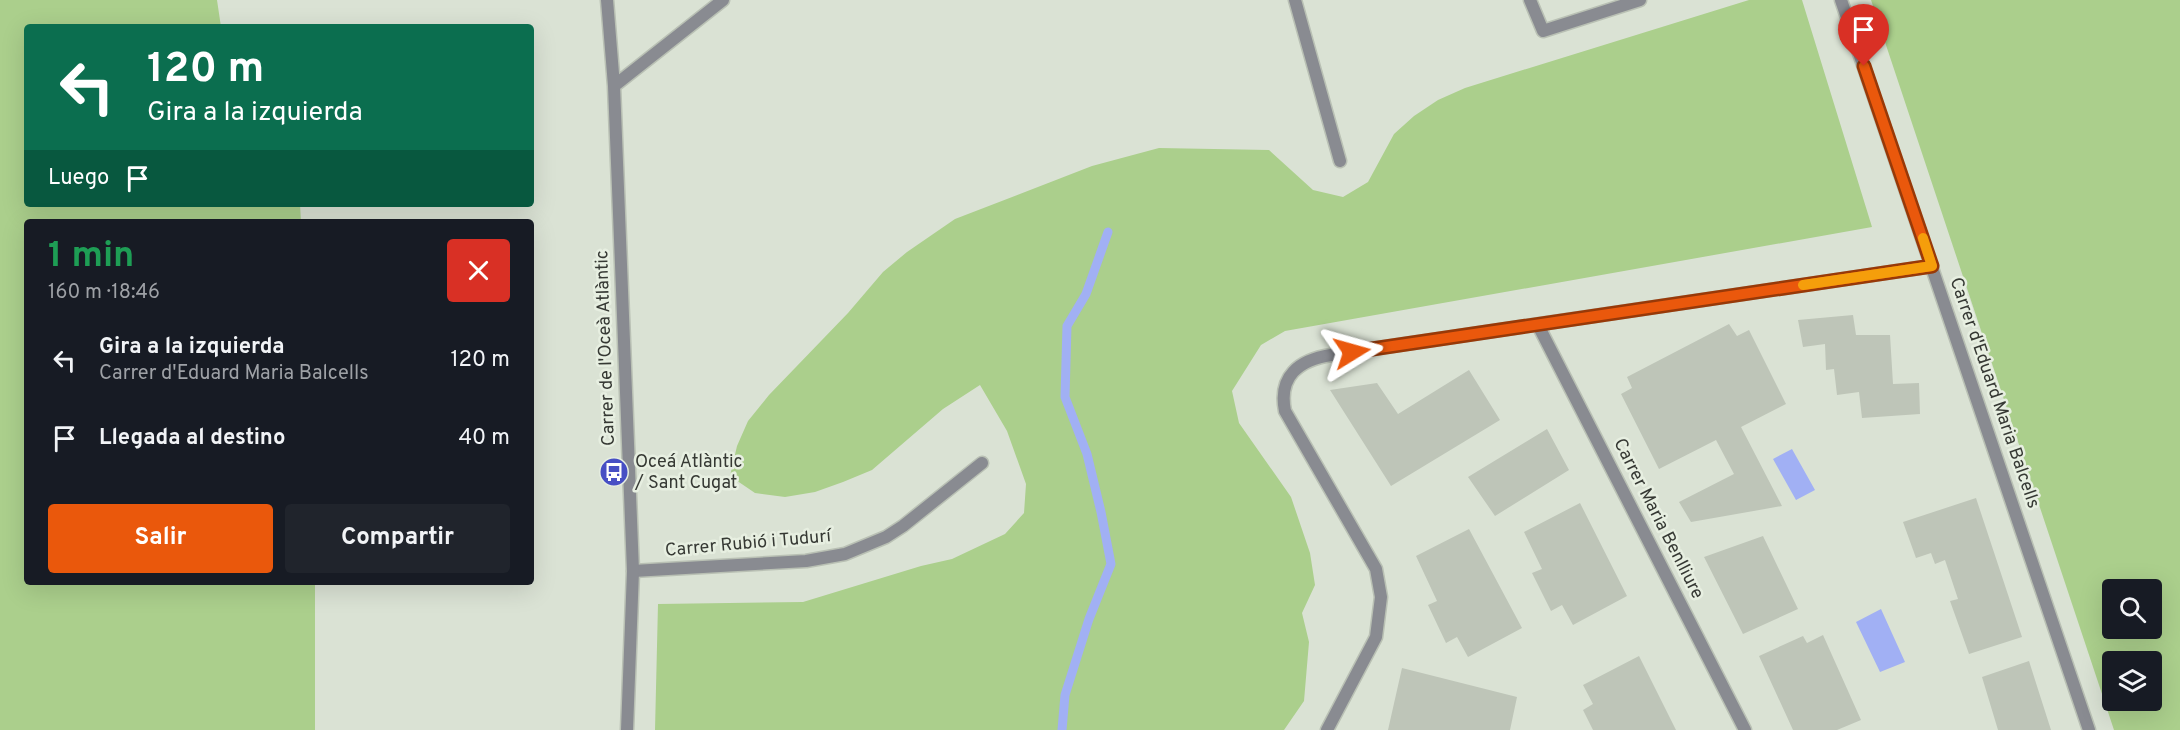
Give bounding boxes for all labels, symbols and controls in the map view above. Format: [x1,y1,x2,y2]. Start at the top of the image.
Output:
pin [1838,4,1889,66]
icon: arrive [1847,13,1880,46]
text: 120 m [147,44,264,97]
icon: left [48,48,126,126]
text: Gira a la izquierda [147,96,363,130]
icon: arrive [121,162,154,195]
text: Luego [48,165,109,192]
text: 1 min [48,234,134,280]
button: close [447,239,510,302]
street label: Carrer de l'Oceà Atlàntic [591,250,621,446]
street label: Carrer d'Eduard Maria Balcells [1944,275,2044,511]
text: 160 m · 18:46 [48,280,160,306]
position arrow [1320,320,1384,384]
text: Gira a la izquierda [99,334,285,361]
icon: left [48,344,81,377]
text: 120 m [450,347,510,374]
text: Carrer d'Eduard Maria Balcells [99,361,369,387]
icon: arrive [48,422,81,455]
text: Llegada al destino [99,425,285,452]
text: 40 m [458,425,510,452]
street label: Carrer Maria Benlliure [1608,435,1708,603]
place label: Oceá Atlàntic / Sant Cugat [634,451,743,495]
bus stop icon: Oceá Atlàntic / Sant Cugat [598,456,630,488]
button: Salir [48,504,273,573]
button: Compartir [285,504,510,573]
street label: Carrer Rubió i Tudurí [664,525,833,563]
map controls [2102,579,2162,711]
button: search [2102,579,2162,639]
button: layers [2102,651,2162,711]

